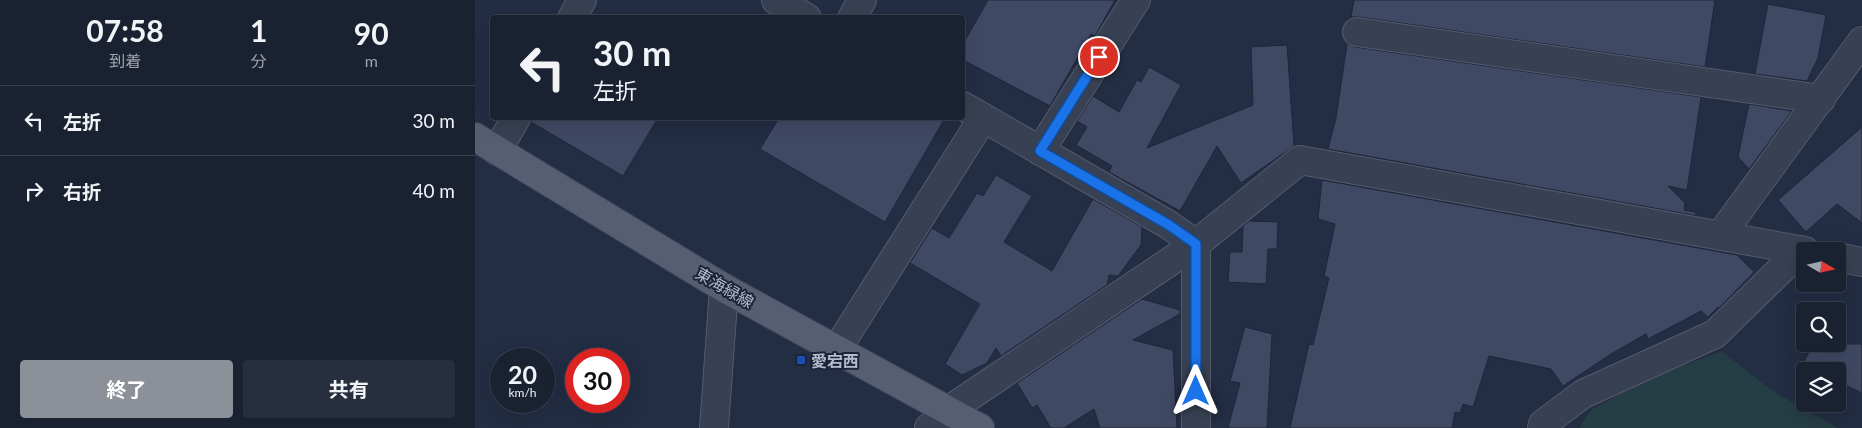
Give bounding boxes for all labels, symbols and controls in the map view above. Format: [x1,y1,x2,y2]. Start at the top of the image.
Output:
text: 07:58 [86,12,164,48]
text: 1 [250,12,267,48]
text: 90 [354,15,389,51]
text: 30 m [593,31,671,73]
icon: left [510,35,575,100]
pin [1078,36,1120,78]
icon: arrive [1085,43,1113,71]
text: 到着 [109,51,141,70]
text: 分 [251,51,267,70]
text: m [365,51,378,70]
text: 左折 [593,77,637,104]
icon: left [20,107,48,135]
text: 30 m [412,109,455,132]
text: 左折 [63,110,101,133]
icon: right [20,177,48,205]
text: 40 m [412,179,455,202]
text: 右折 [63,180,101,203]
north arrow [1796,242,1846,292]
map controls [1796,242,1846,412]
street label: 東海緑線 [693,263,757,311]
button: search [1796,302,1846,352]
speed limit sign: 30 [565,348,630,413]
place label: 愛宕西 [811,351,859,370]
marker: 愛宕西 [795,354,807,366]
text: 20 [508,359,537,389]
button: 終了 [20,360,233,418]
button: 共有 [243,360,455,418]
button: layers [1796,362,1846,412]
position arrow [1169,364,1221,416]
text: km/h [508,385,537,400]

